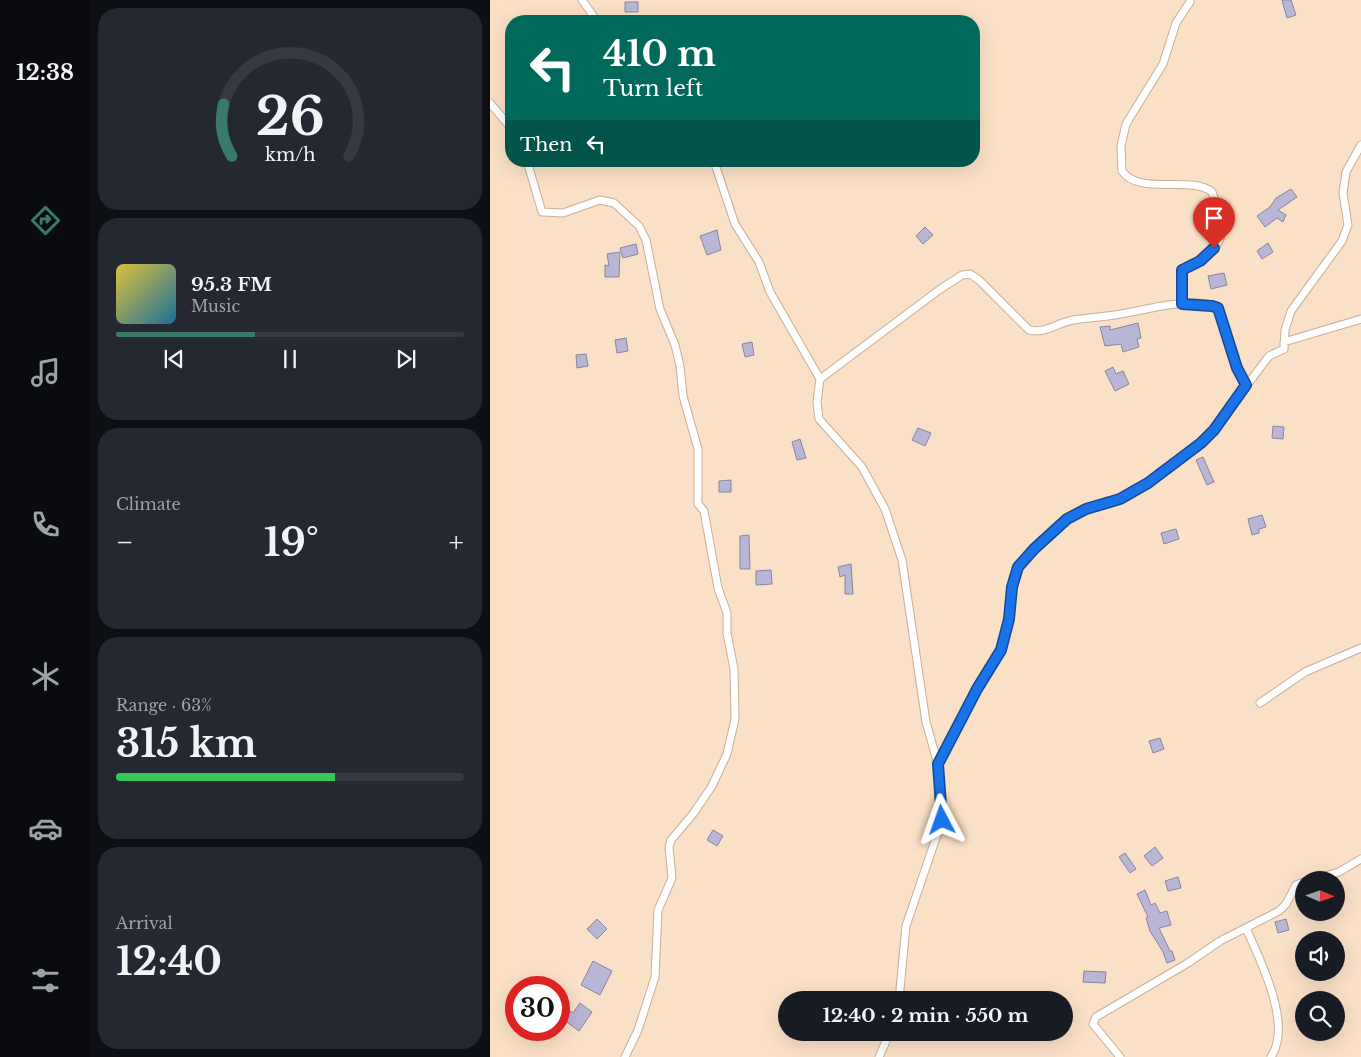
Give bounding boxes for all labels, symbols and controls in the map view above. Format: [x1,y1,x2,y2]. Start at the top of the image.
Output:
text: 410 m [603,32,716,75]
icon: left [520,35,585,100]
text: 12:38 [16,59,74,86]
text: Turn left [603,75,703,102]
text: 26 [256,85,324,149]
icon: left [582,130,610,158]
text: Then [520,133,572,156]
text: km/h [265,144,315,166]
pin [1193,197,1235,248]
icon: directions [28,203,63,238]
icon: arrive [1200,204,1228,232]
text: 95.3 FM [191,273,272,296]
text: Music [191,296,240,316]
icon: previous [160,345,188,373]
icon: pause [276,345,304,373]
icon: next [392,345,420,373]
icon: music [28,355,63,390]
text: Climate [116,494,181,514]
icon: phone [28,507,63,542]
text: 19° [264,519,319,566]
text: − [116,525,134,560]
text: + [449,525,464,560]
icon: climate [28,659,63,694]
text: Range · 63% [116,695,212,715]
text: 315 km [116,720,257,767]
position arrow [915,793,967,845]
icon: car [28,811,63,846]
north arrow [1295,871,1345,921]
map controls [1295,871,1345,1041]
text: Arrival [116,913,173,933]
button: sound [1295,931,1345,981]
text: 12:40 [116,938,222,985]
icon: filters [28,963,63,998]
speed limit sign: 30 [505,976,570,1041]
button: search [1295,991,1345,1041]
text: 12:40 · 2 min · 550 m [822,1004,1029,1027]

